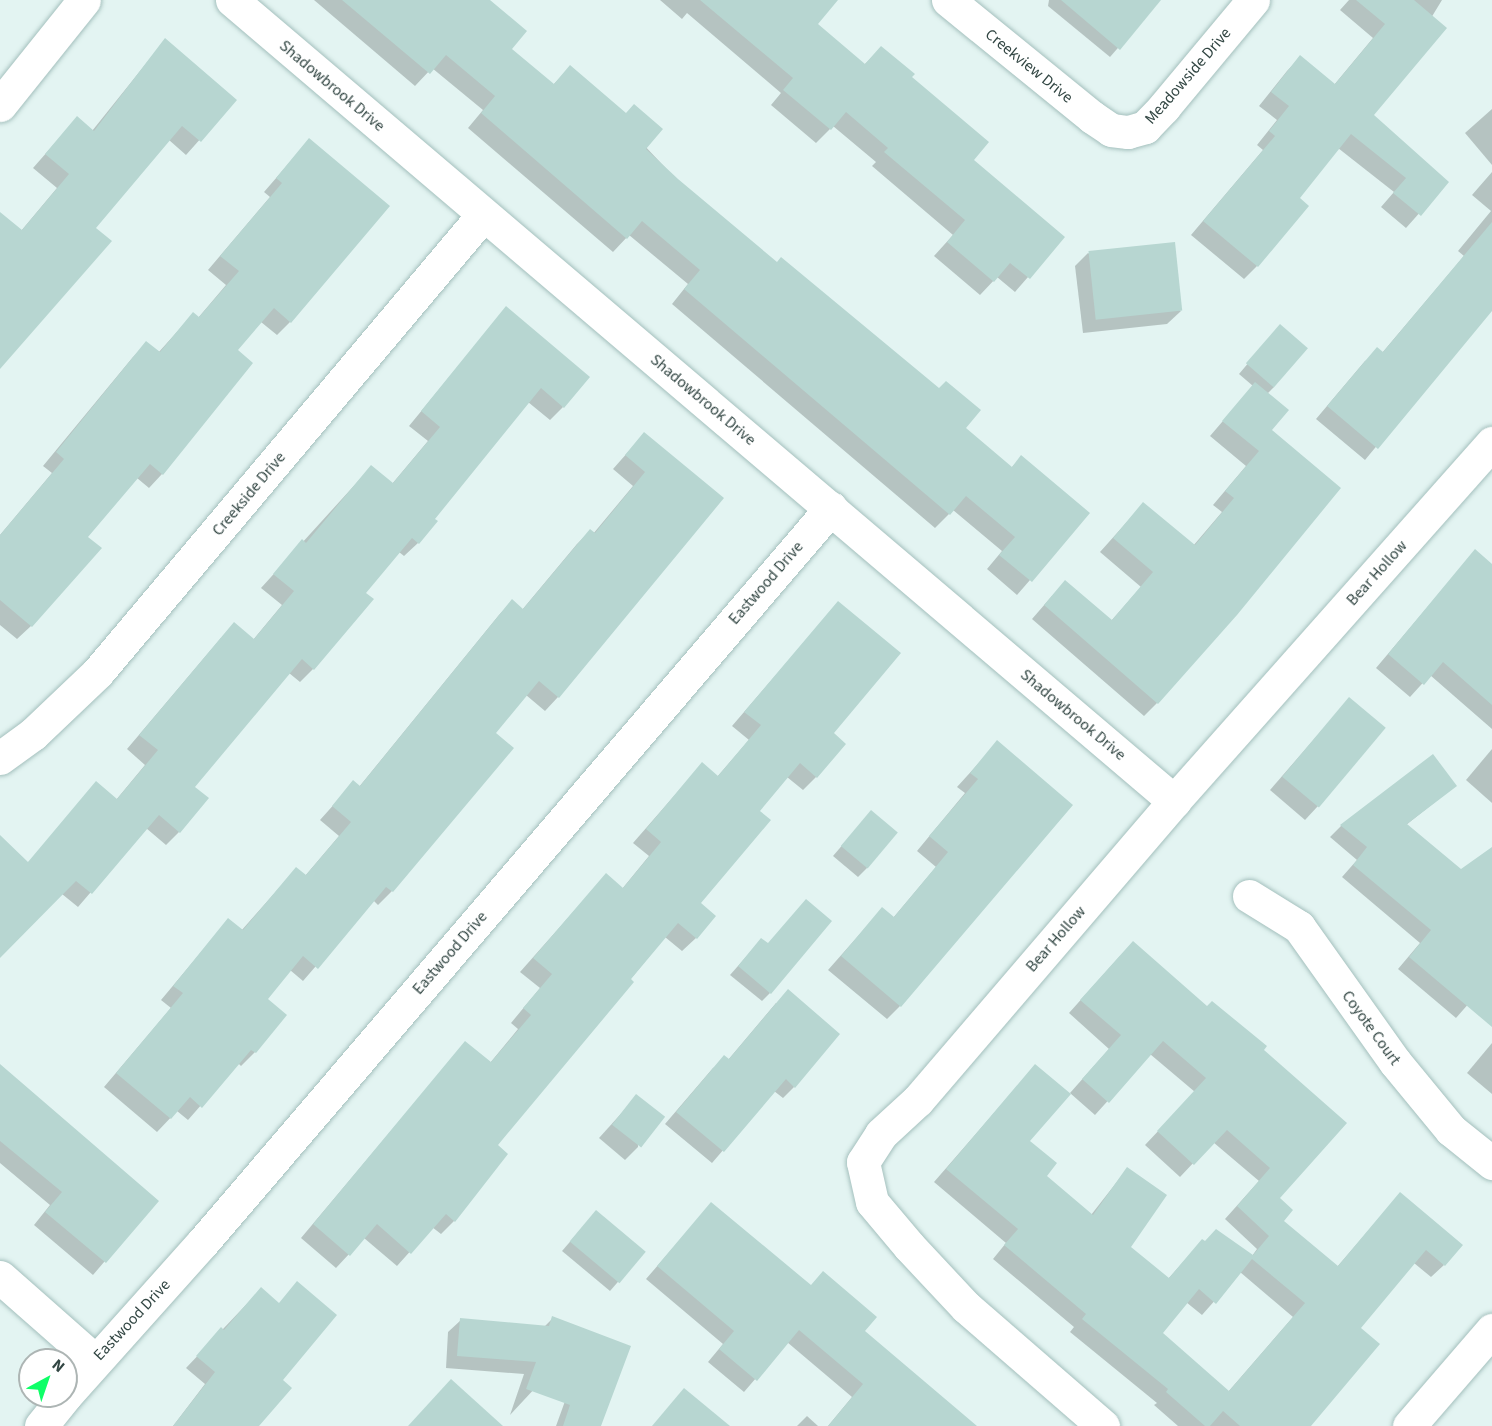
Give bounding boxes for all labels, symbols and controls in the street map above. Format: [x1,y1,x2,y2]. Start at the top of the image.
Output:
street label: Meadowside Drive [1141,24,1235,128]
street label: Creekview Drive [981,25,1077,107]
street label: Shadowbrook Drive [275,36,389,136]
street label: Shadowbrook Drive [646,350,760,450]
street label: Creekside Drive [208,448,290,540]
street label: Bear Hollow [1343,536,1411,610]
street label: Eastwood Drive [725,538,807,628]
street label: Shadowbrook Drive [1016,665,1130,765]
street label: Bear Hollow [1022,902,1090,976]
street label: Eastwood Drive [409,908,491,998]
street label: Coyote Court [1338,987,1404,1069]
street label: Eastwood Drive [90,1275,174,1365]
north arrow [18,1348,78,1408]
text: N [47,1354,69,1378]

